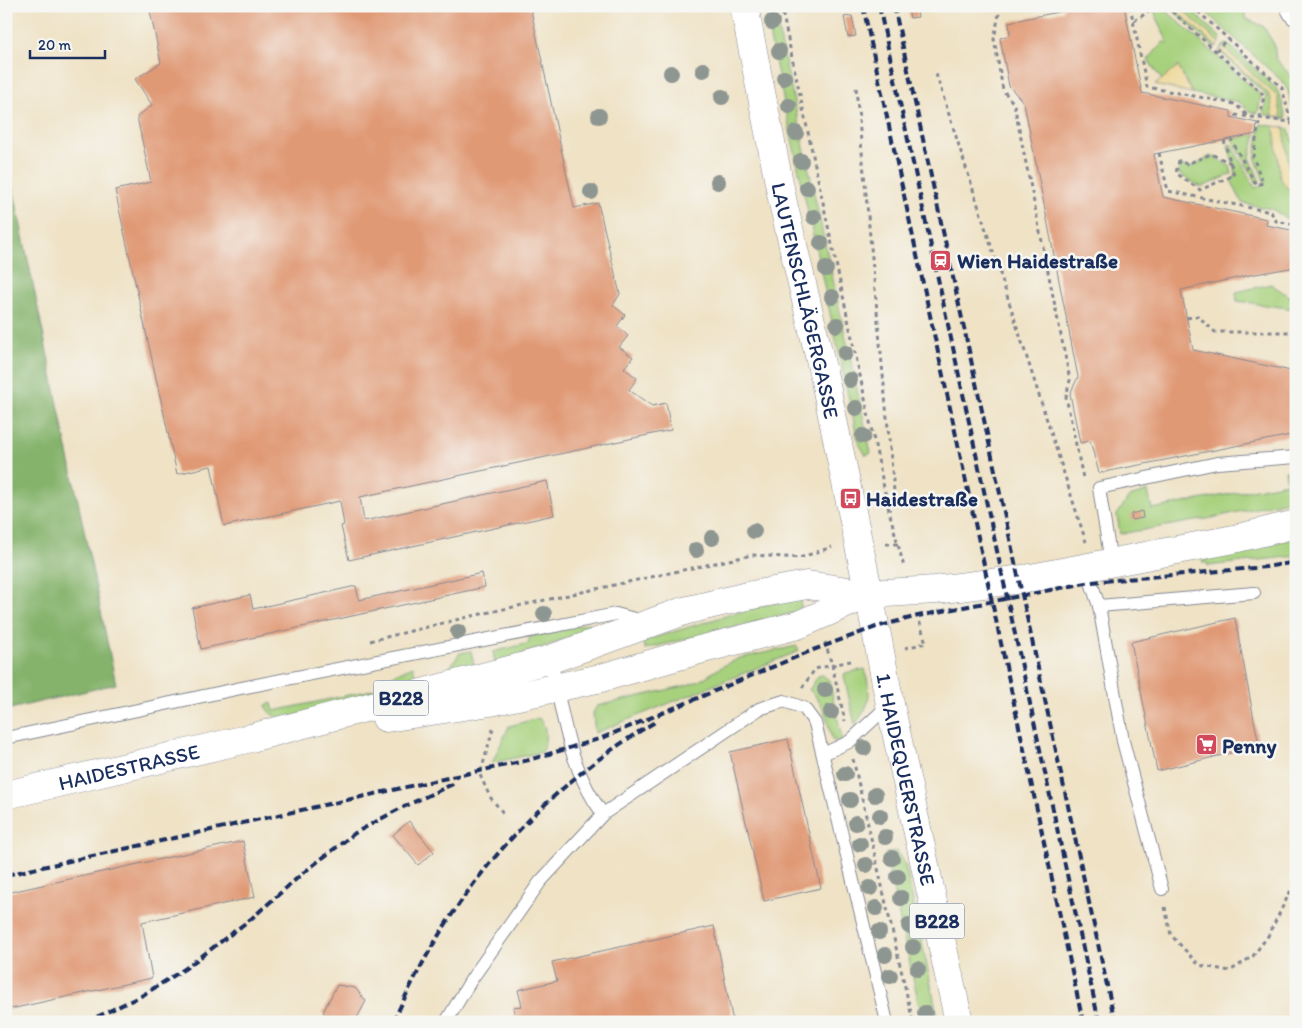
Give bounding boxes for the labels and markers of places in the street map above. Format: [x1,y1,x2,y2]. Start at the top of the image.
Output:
station icon: Wien Haidestraße [929,248,953,272]
place label: Wien Haidestraße [957,248,1118,273]
bus stop icon: Haidestraße [838,486,862,510]
place label: Haidestraße [866,486,978,511]
supermarket icon: Penny [1194,733,1218,757]
place label: Penny [1222,733,1277,759]

